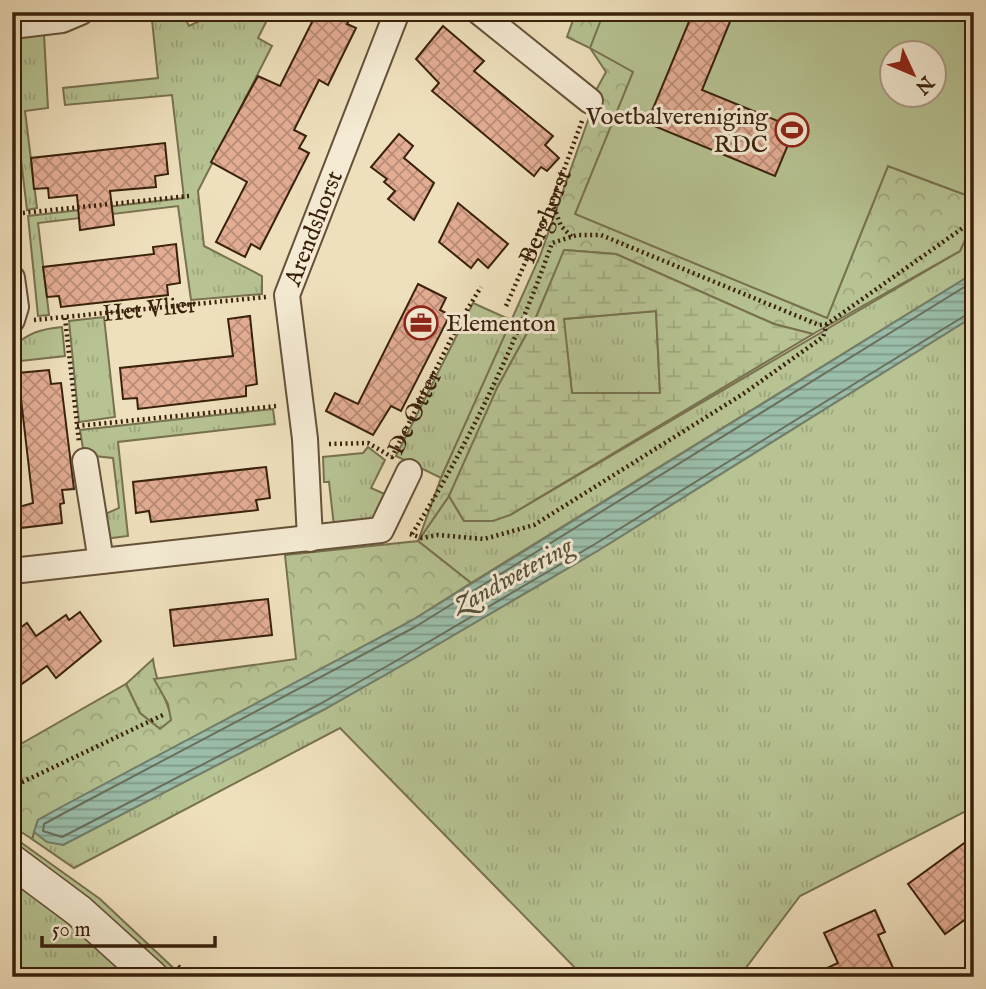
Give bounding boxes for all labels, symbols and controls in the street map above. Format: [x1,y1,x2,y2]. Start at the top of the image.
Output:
north arrow [878,38,948,108]
text: N [909,69,939,99]
place label: Voetbalvereniging RDC [585,102,769,161]
sports icon: Voetbalvereniging RDC [773,111,811,149]
street label: Berghorst [513,165,580,269]
street label: Arendshorst [278,167,351,292]
street label: Het Vlier [101,290,198,330]
office icon: Elementon [402,304,440,342]
place label: Elementon [446,309,556,340]
street label: De Otter [381,365,450,461]
water label: Zandwetering [445,529,580,625]
scale bar [42,905,215,949]
text: 50 m [52,917,91,944]

